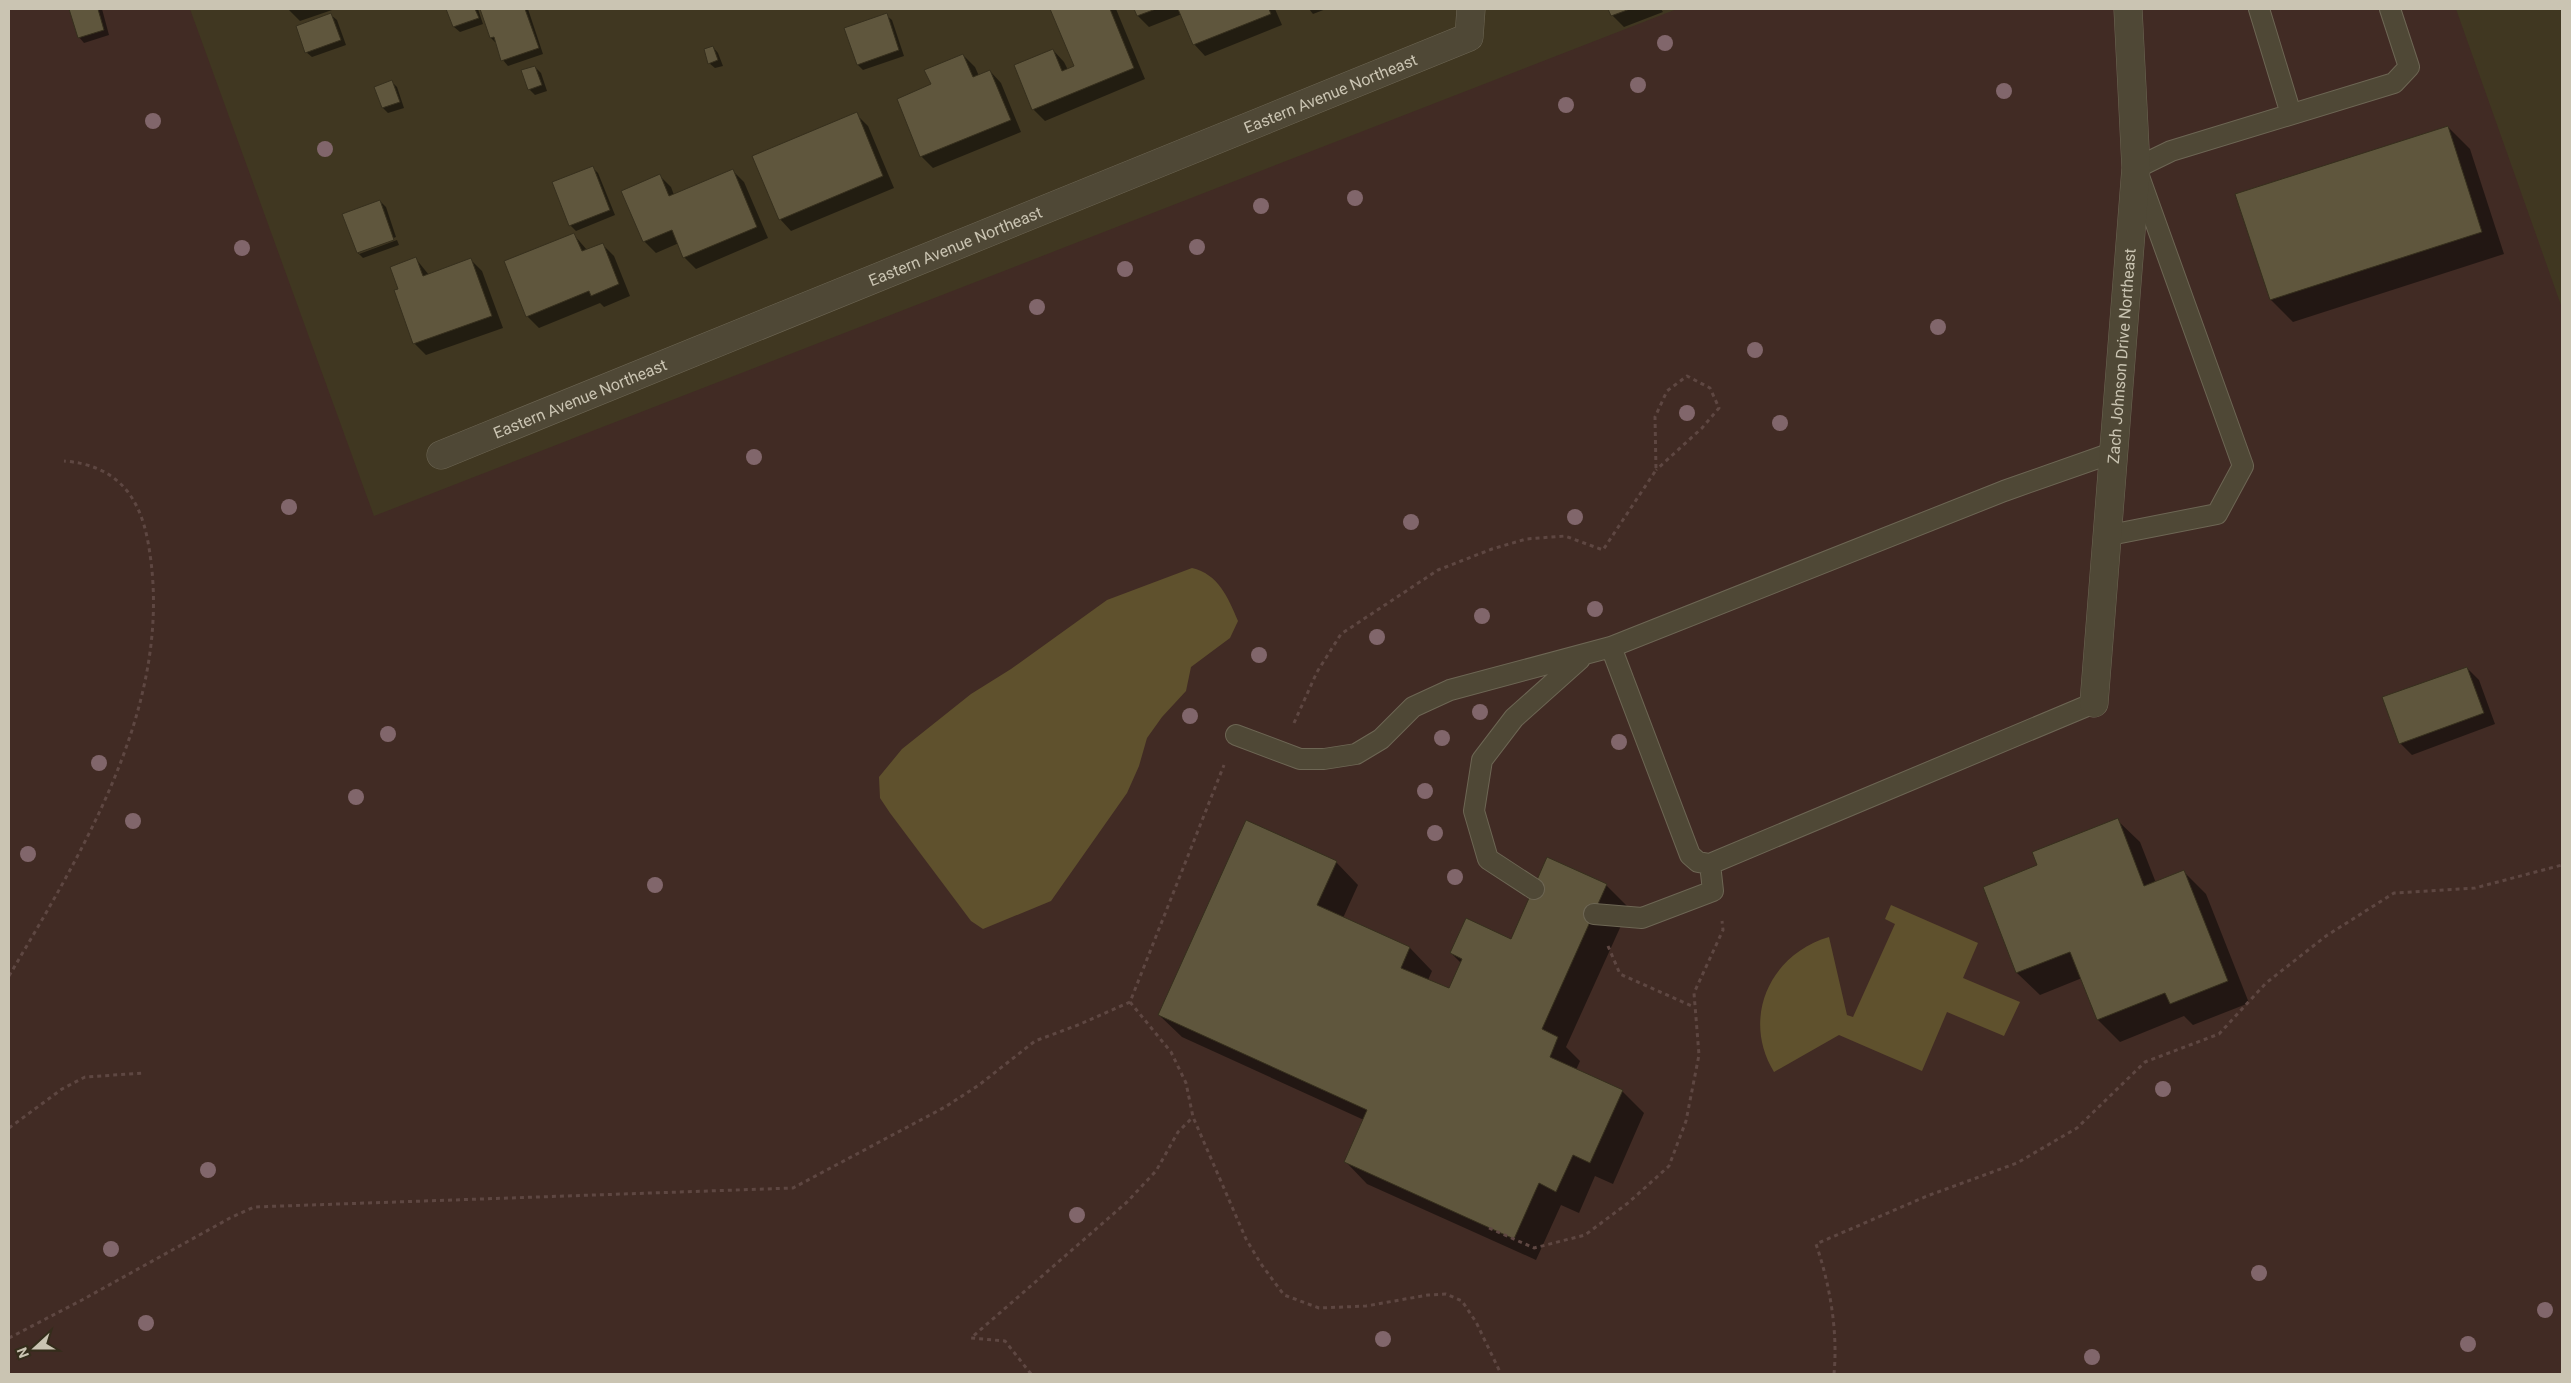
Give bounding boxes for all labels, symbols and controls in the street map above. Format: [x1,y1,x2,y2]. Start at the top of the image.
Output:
street label: Eastern Avenue Northeast [1241,50,1420,138]
street label: Eastern Avenue Northeast [866,203,1045,290]
street label: Zach Johnson Drive Northeast [2104,248,2140,465]
street label: Eastern Avenue Northeast [491,355,670,443]
north arrow [10,1323,60,1373]
text: N [14,1345,32,1360]

